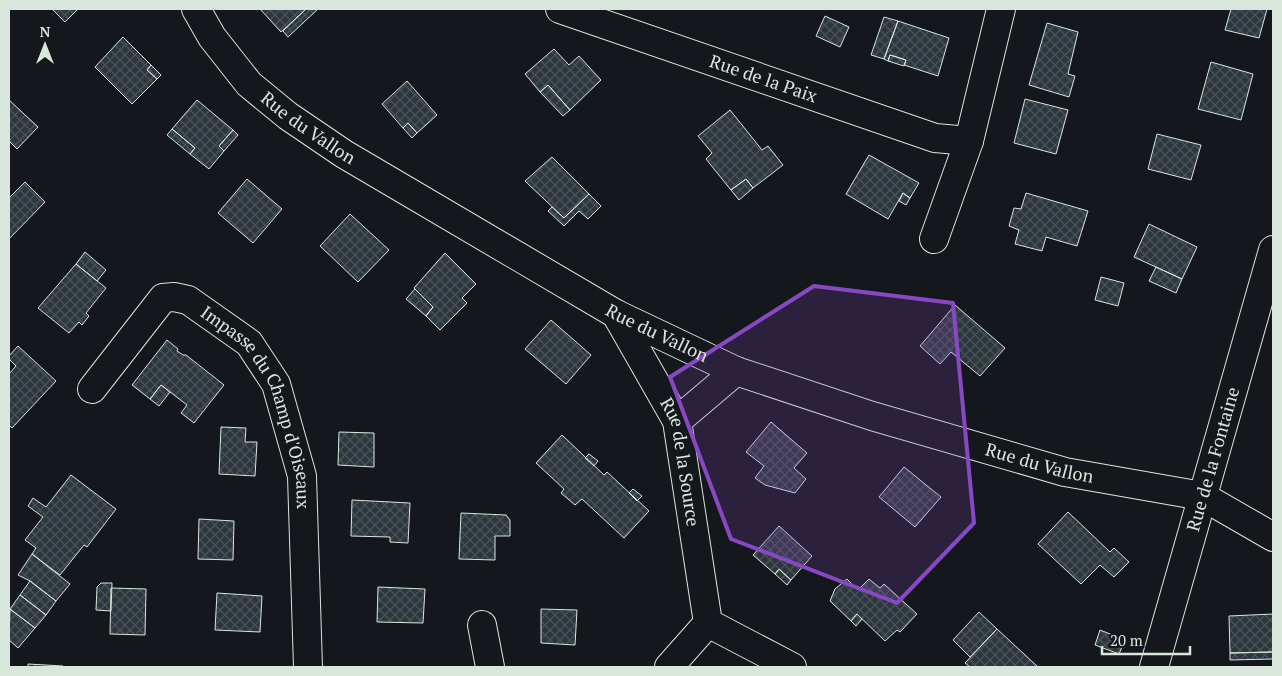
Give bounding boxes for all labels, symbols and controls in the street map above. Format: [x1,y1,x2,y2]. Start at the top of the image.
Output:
north arrow [20,20,70,70]
text: N [40,22,51,41]
street label: Rue de la Paix [707,48,821,108]
street label: Rue du Vallon [256,86,361,169]
street label: Rue du Vallon [602,298,713,367]
street label: Impasse du Champ d'Oiseaux [196,300,316,510]
street label: Rue de la Fontaine [1180,384,1244,534]
street label: Rue de la Source [655,393,706,528]
street label: Rue du Vallon [983,437,1096,488]
scale bar [1102,624,1190,656]
text: 20 m [1110,630,1143,650]

